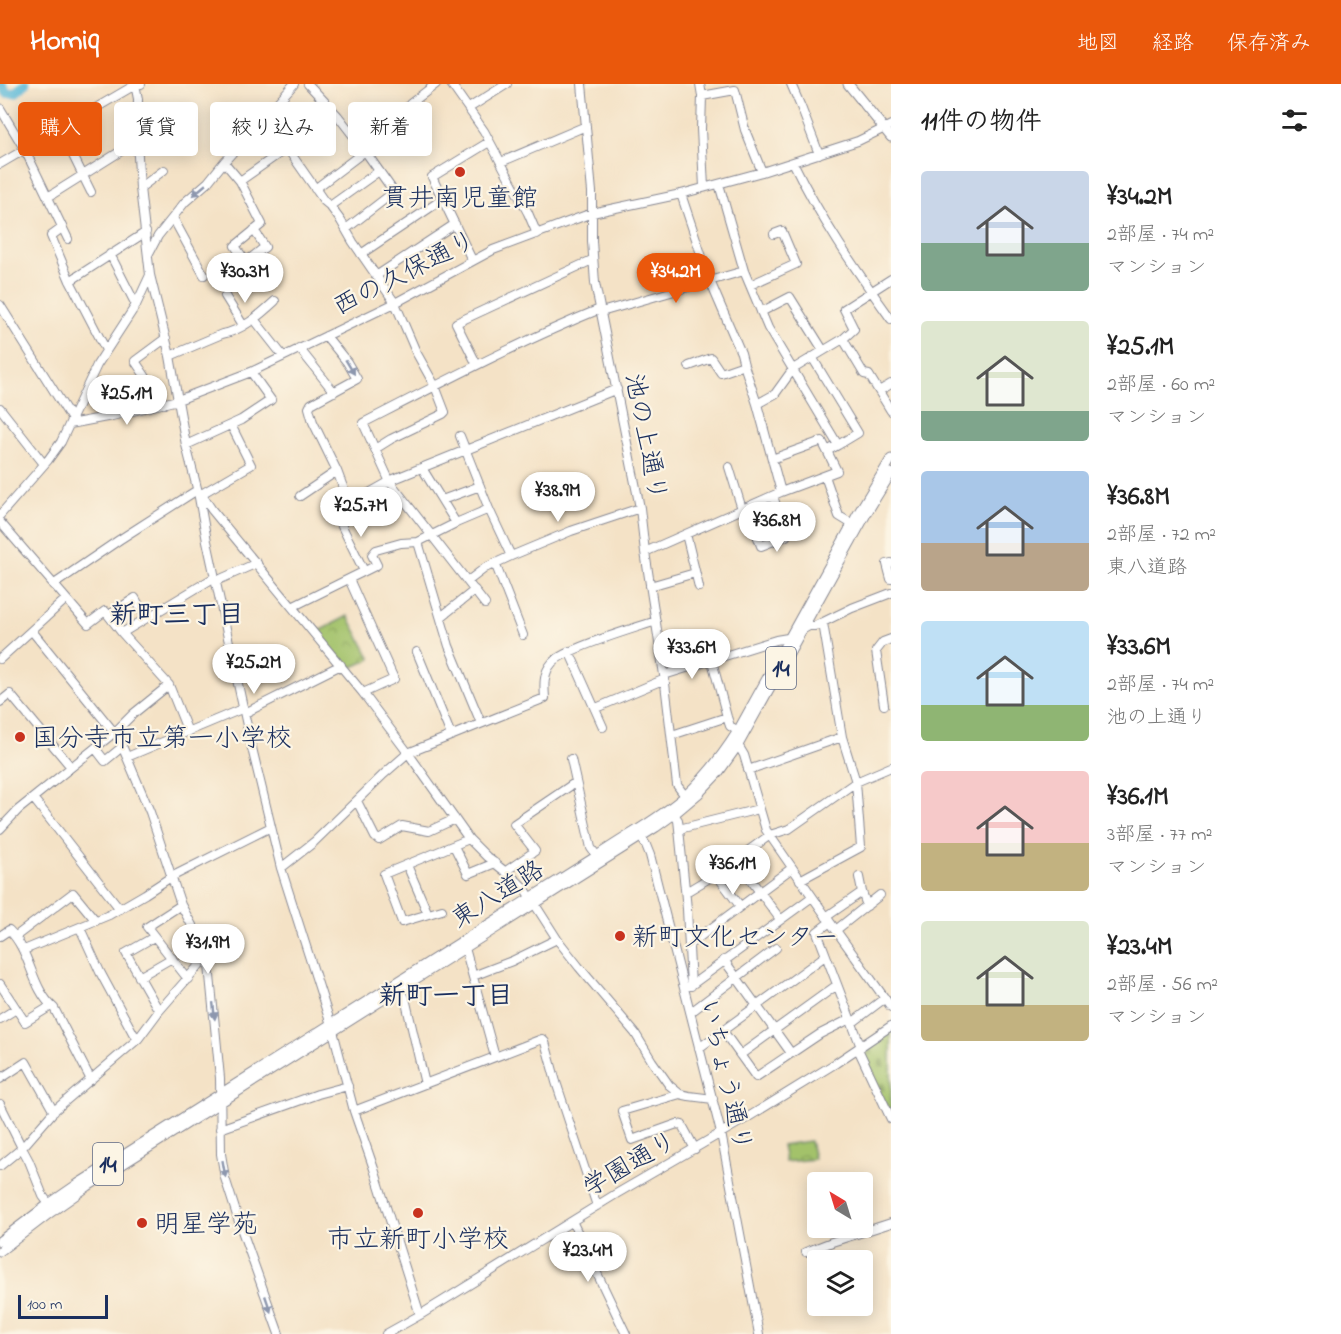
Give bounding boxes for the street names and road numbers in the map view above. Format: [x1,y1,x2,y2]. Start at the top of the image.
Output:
street label: 西の久保通り [327,222,483,327]
street label: 池の上通り [613,370,675,505]
road number: 14 [766,647,796,689]
street label: 東八道路 [444,852,553,939]
street label: いちょう通り [688,995,760,1156]
street label: 学園通り [576,1123,685,1208]
road number: 14 [93,1143,123,1185]

